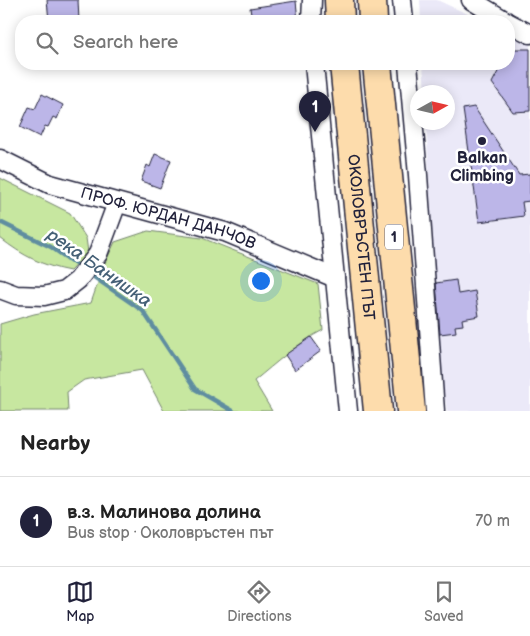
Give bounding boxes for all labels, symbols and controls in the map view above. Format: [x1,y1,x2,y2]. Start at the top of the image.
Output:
search box [15,15,515,70]
icon: search [33,29,61,57]
text: Search here [73,31,178,54]
north arrow [410,85,455,130]
pin: 1 [299,91,331,132]
marker: Balkan Climbing [476,135,488,147]
place label: Balkan Climbing [450,149,514,186]
street label: ОКОЛОВРЪСТЕН ПЪТ [343,153,379,322]
street label: ПРОФ. ЮРДАН ДАНЧОВ [79,183,259,253]
water label: река Банишка [42,224,155,312]
road number: 1 [385,224,403,250]
your location [248,268,274,294]
text: Nearby [20,431,90,456]
text: в.з. Малинова долина [67,501,261,524]
text: 1 [33,512,39,531]
text: 70 m [475,512,510,531]
text: Bus stop · Околовръстен път [67,524,274,543]
tab: Map [66,578,95,625]
tab: Directions [227,578,292,625]
tab: Saved [424,578,464,625]

